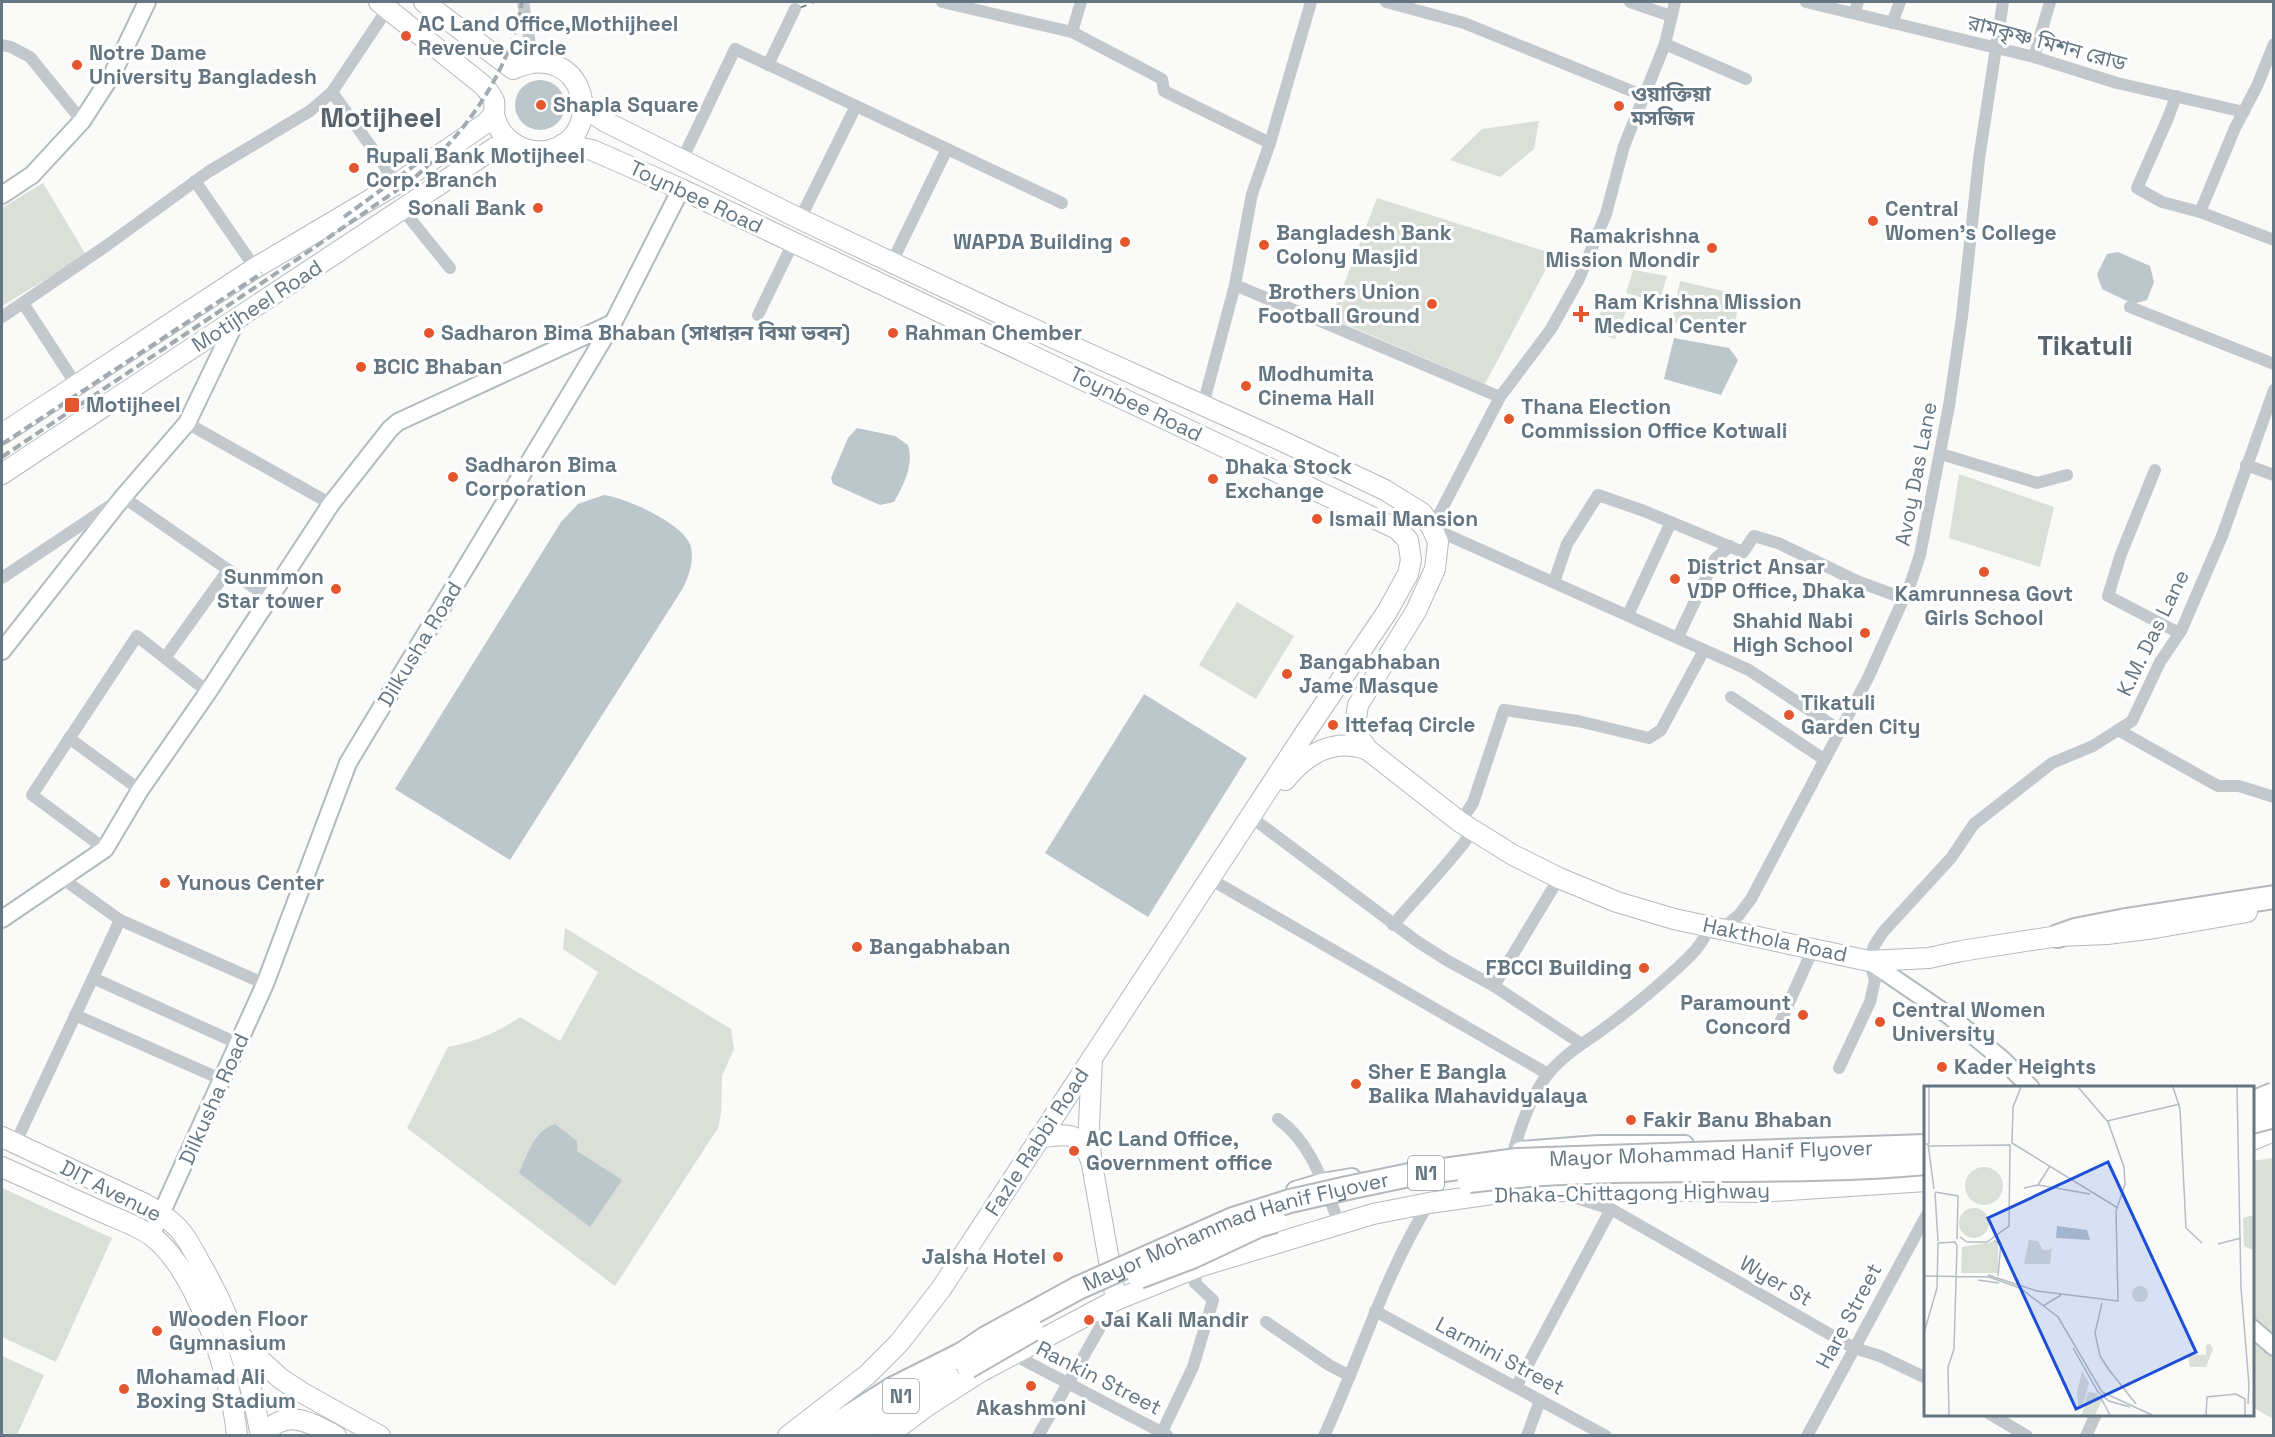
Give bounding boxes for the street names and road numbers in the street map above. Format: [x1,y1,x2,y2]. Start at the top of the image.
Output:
street label: রামকৃষ্ণ মিশন রোড [1964,8,2130,77]
street label: Toynbee Road [625,154,767,239]
street label: Motijheel Road [186,253,327,358]
street label: Toynbee Road [1065,360,1207,447]
street label: Avoy Das Lane [1888,400,1943,548]
street label: K.M. Das Lane [2110,565,2195,701]
street label: Dilkusha Road [372,576,468,711]
street label: Hakthola Road [1700,911,1850,968]
street label: Dilkusha Road [172,1029,255,1169]
street label: Fazle Rabbi Road [979,1062,1095,1221]
street label: Mayor Mohammad Hanif Flyover [1549,1134,1873,1172]
street label: DIT Avenue [56,1154,166,1228]
road number: N1 [1408,1156,1444,1190]
street label: Mayor Mohammad Hanif Flyover [1078,1166,1391,1297]
street label: Dhaka-Chittagong Highway [1494,1177,1770,1208]
street label: Wyer St [1735,1249,1817,1312]
street label: Hare Street [1810,1258,1888,1373]
street label: Larmini Street [1431,1310,1569,1401]
street label: Rankin Street [1032,1334,1166,1421]
road number: N1 [883,1379,919,1413]

